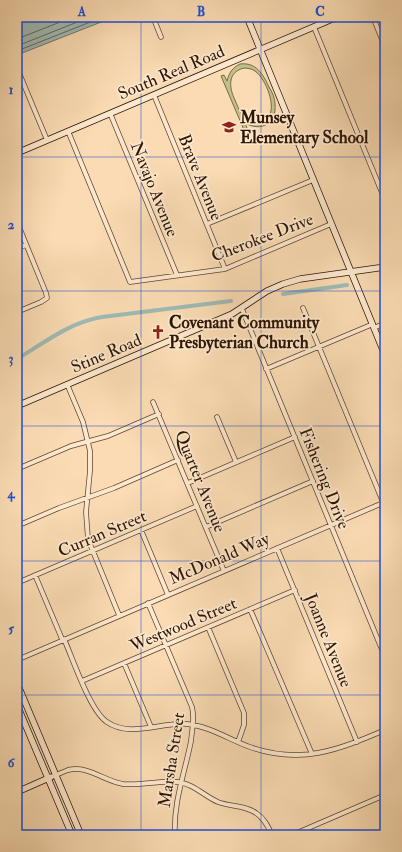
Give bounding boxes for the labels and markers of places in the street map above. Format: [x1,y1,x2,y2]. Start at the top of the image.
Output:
place label: Munsey Elementary School [239,107,369,149]
school or university icon: Munsey Elementary School [221,119,237,135]
place label: Covenant Community Presbyterian Church [169,312,320,354]
church icon: Covenant Community Presbyterian Church [150,324,166,340]

